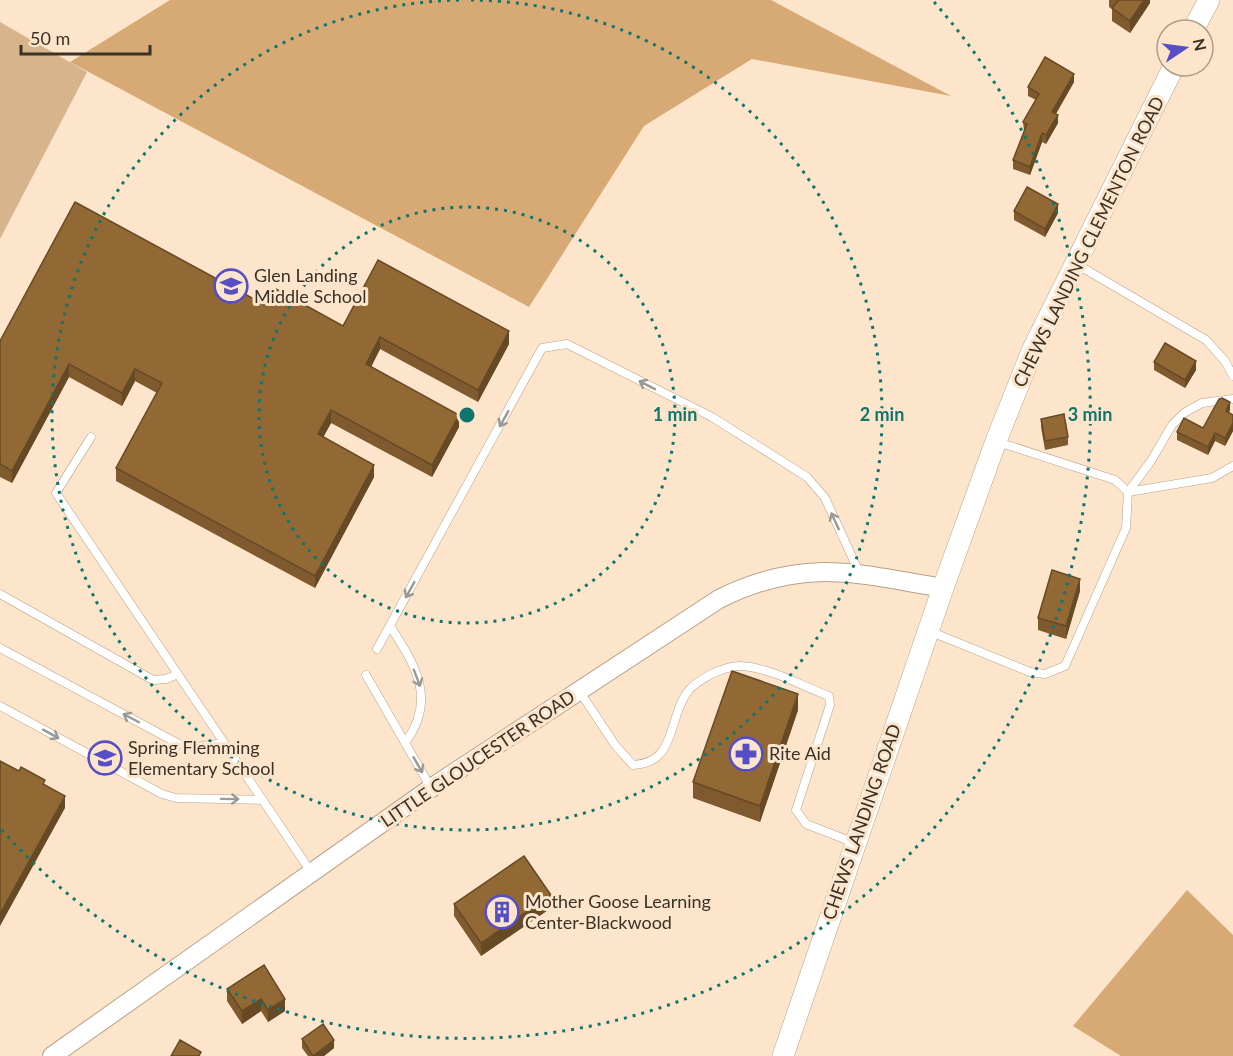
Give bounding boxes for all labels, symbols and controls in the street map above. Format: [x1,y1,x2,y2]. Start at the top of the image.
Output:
scale bar [21,18,150,56]
north arrow [1155,18,1215,78]
text: 50 m [30,27,70,49]
text: N [1189,36,1211,53]
street label: CHEWS LANDING CLEMENTON ROAD [1008,93,1168,391]
place label: Glen Landing Middle School [254,264,366,307]
school or university icon: Glen Landing Middle School [213,268,249,304]
one-way arrow [639,378,657,390]
text: 1 min [653,403,697,425]
text: 2 min [860,403,904,425]
text: 3 min [1068,403,1112,425]
centre of rings [457,405,477,425]
one-way arrow [498,409,509,427]
one-way arrow [829,512,841,530]
one-way arrow [404,580,415,598]
one-way arrow [412,668,423,687]
street label: LITTLE GLOUCESTER ROAD [376,685,579,831]
one-way arrow [122,712,140,723]
street label: CHEWS LANDING ROAD [817,721,905,922]
one-way arrow [42,728,59,740]
place label: Spring Flemming Elementary School [128,736,275,779]
pharmacy icon: Rite Aid [728,736,764,772]
school or university icon: Spring Flemming Elementary School [87,740,123,776]
place label: Rite Aid [769,742,831,764]
one-way arrow [412,756,424,773]
one-way arrow [220,793,240,805]
place label: Mother Goose Learning Center-Blackwood [525,890,711,933]
building icon: Mother Goose Learning Center-Blackwood [484,894,520,930]

